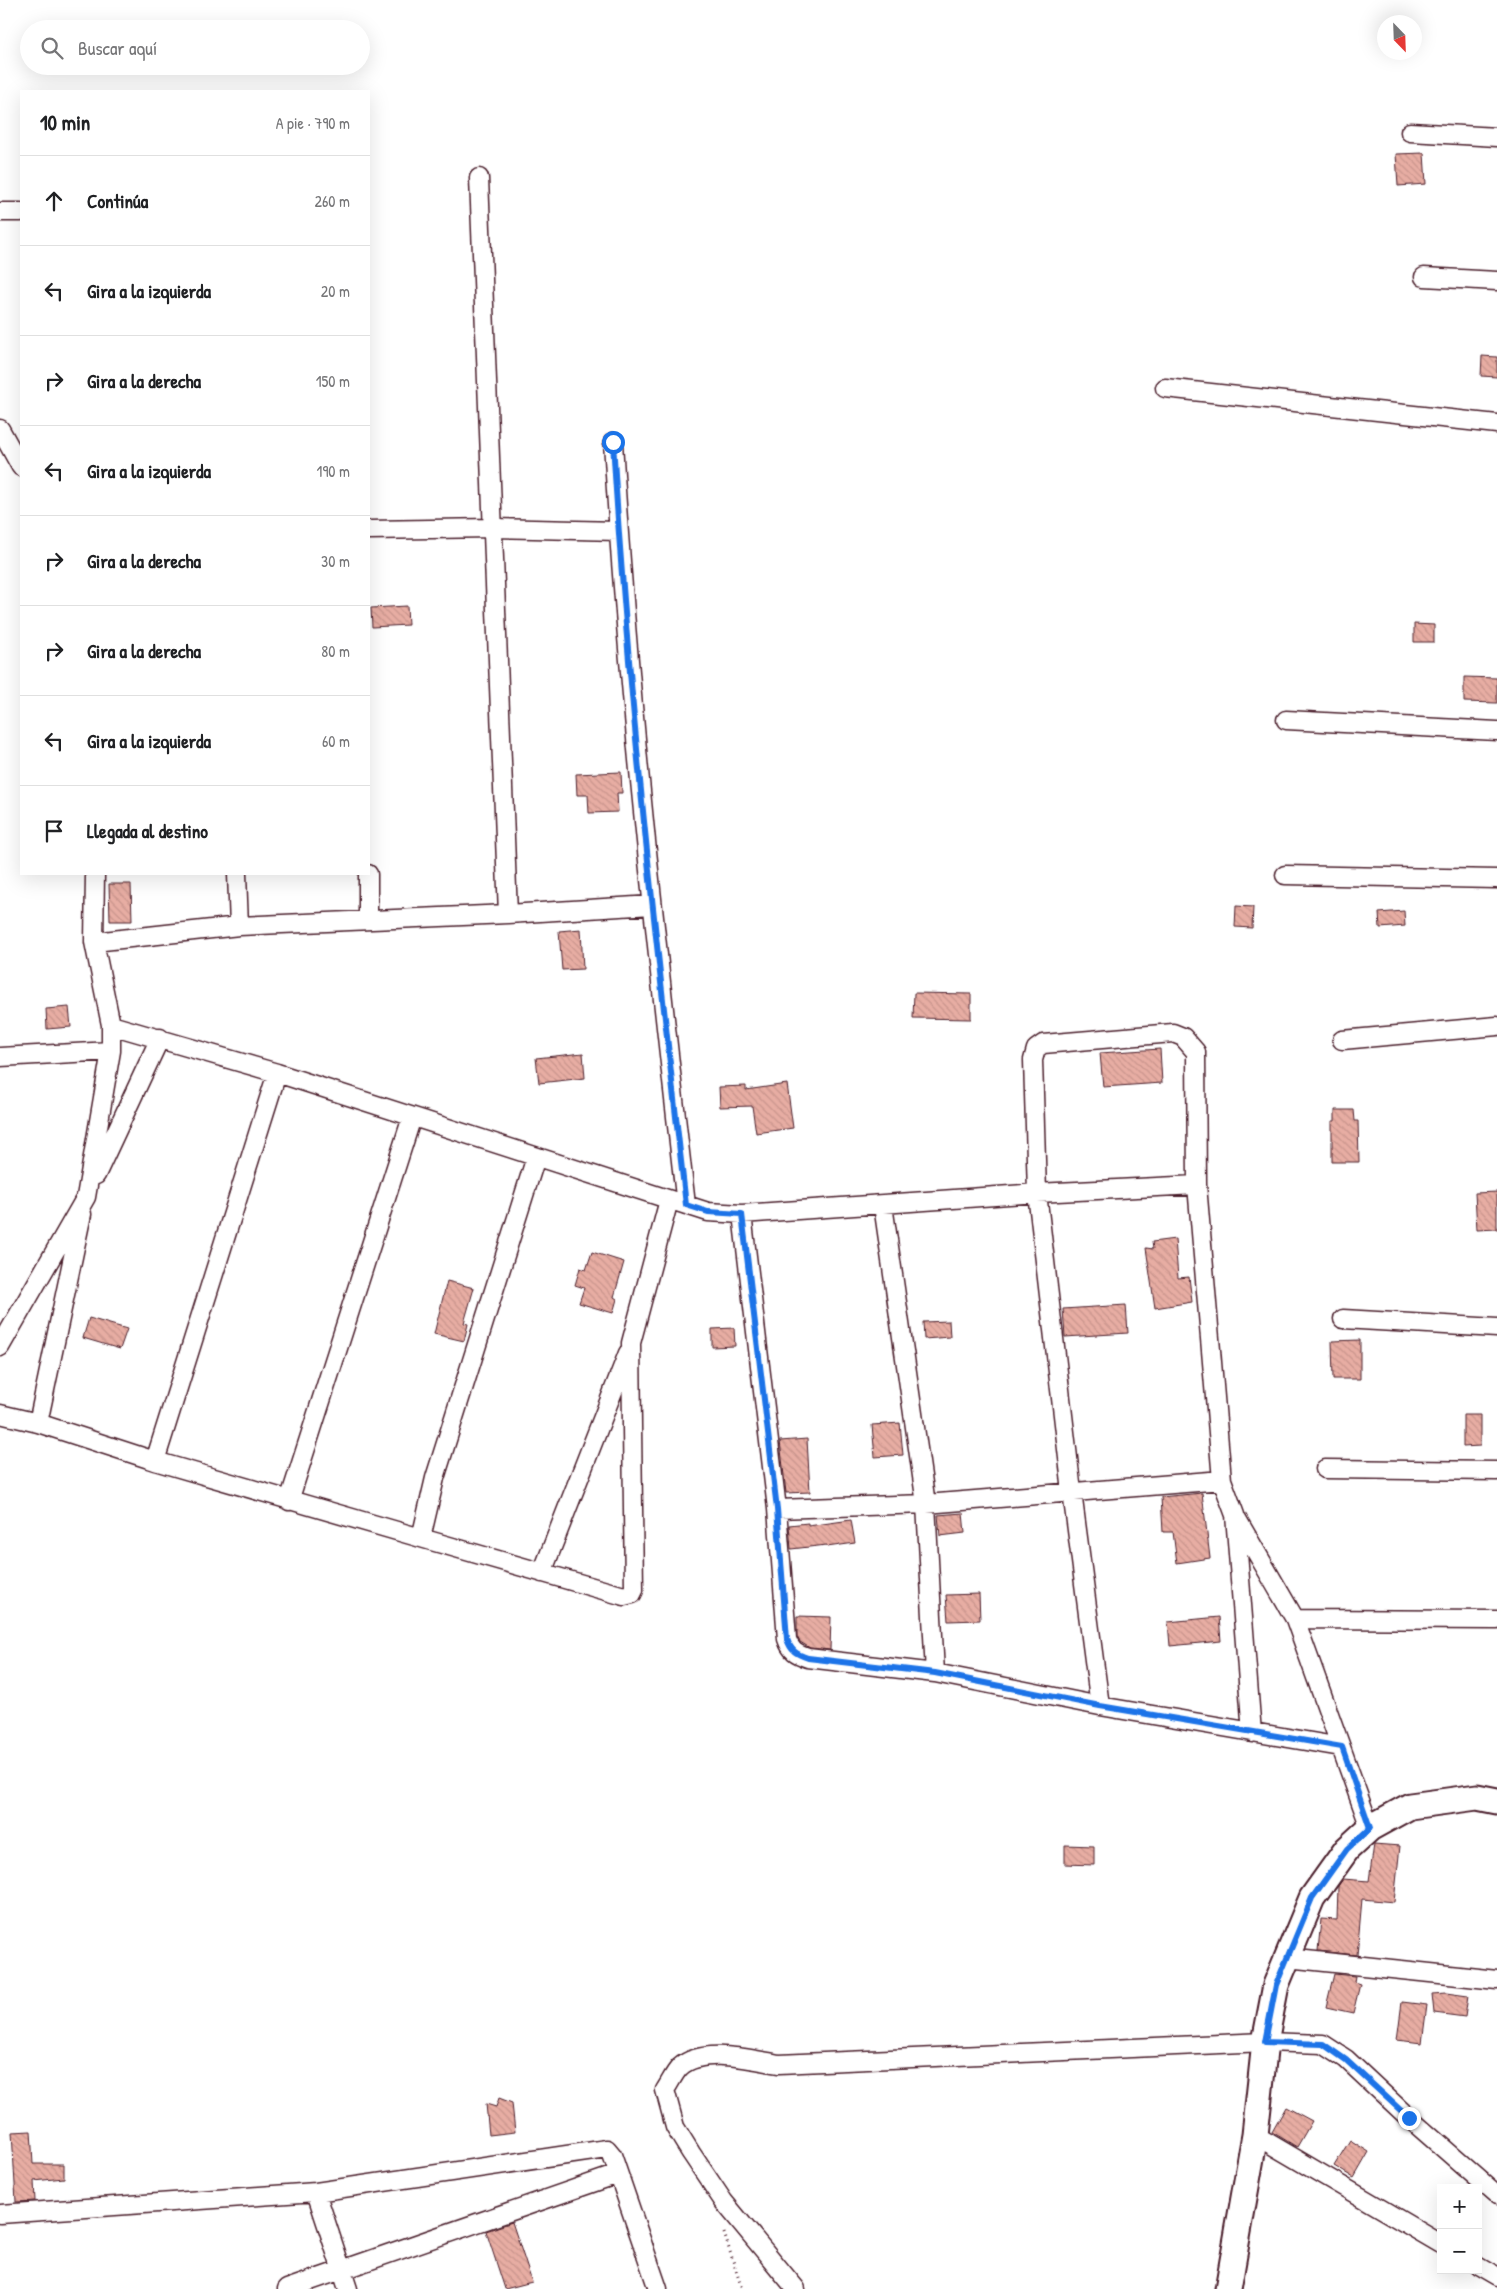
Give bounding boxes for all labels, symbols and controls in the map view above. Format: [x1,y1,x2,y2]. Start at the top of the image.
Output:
north arrow [1377,15,1422,60]
search box [20,20,370,75]
icon: search [38,34,66,62]
text: Buscar aquí [78,35,157,61]
text: 10 min [40,108,90,137]
text: A pie · 790 m [276,112,350,134]
icon: ahead [40,187,68,215]
text: Continúa [87,188,148,214]
text: 260 m [314,190,350,212]
icon: left [40,277,68,305]
text: Gira a la izquierda [87,278,211,304]
text: 20 m [321,280,350,302]
icon: right [40,367,68,395]
text: Gira a la derecha [87,368,201,394]
text: 150 m [316,370,350,392]
route start [602,431,625,454]
icon: left [40,457,68,485]
text: Gira a la izquierda [87,458,211,484]
text: 190 m [317,460,350,482]
icon: right [40,547,68,575]
text: Gira a la derecha [87,548,201,574]
text: 30 m [321,550,350,572]
icon: right [40,637,68,665]
text: Gira a la derecha [87,638,201,664]
text: 80 m [321,640,350,662]
icon: left [40,727,68,755]
text: Gira a la izquierda [87,728,211,754]
text: 60 m [322,730,350,752]
icon: arrive [40,817,68,845]
text: Llegada al destino [87,818,208,844]
route end [1398,2107,1421,2130]
map controls [1437,2184,1482,2274]
button: + [1437,2184,1482,2229]
button: − [1437,2229,1482,2274]

